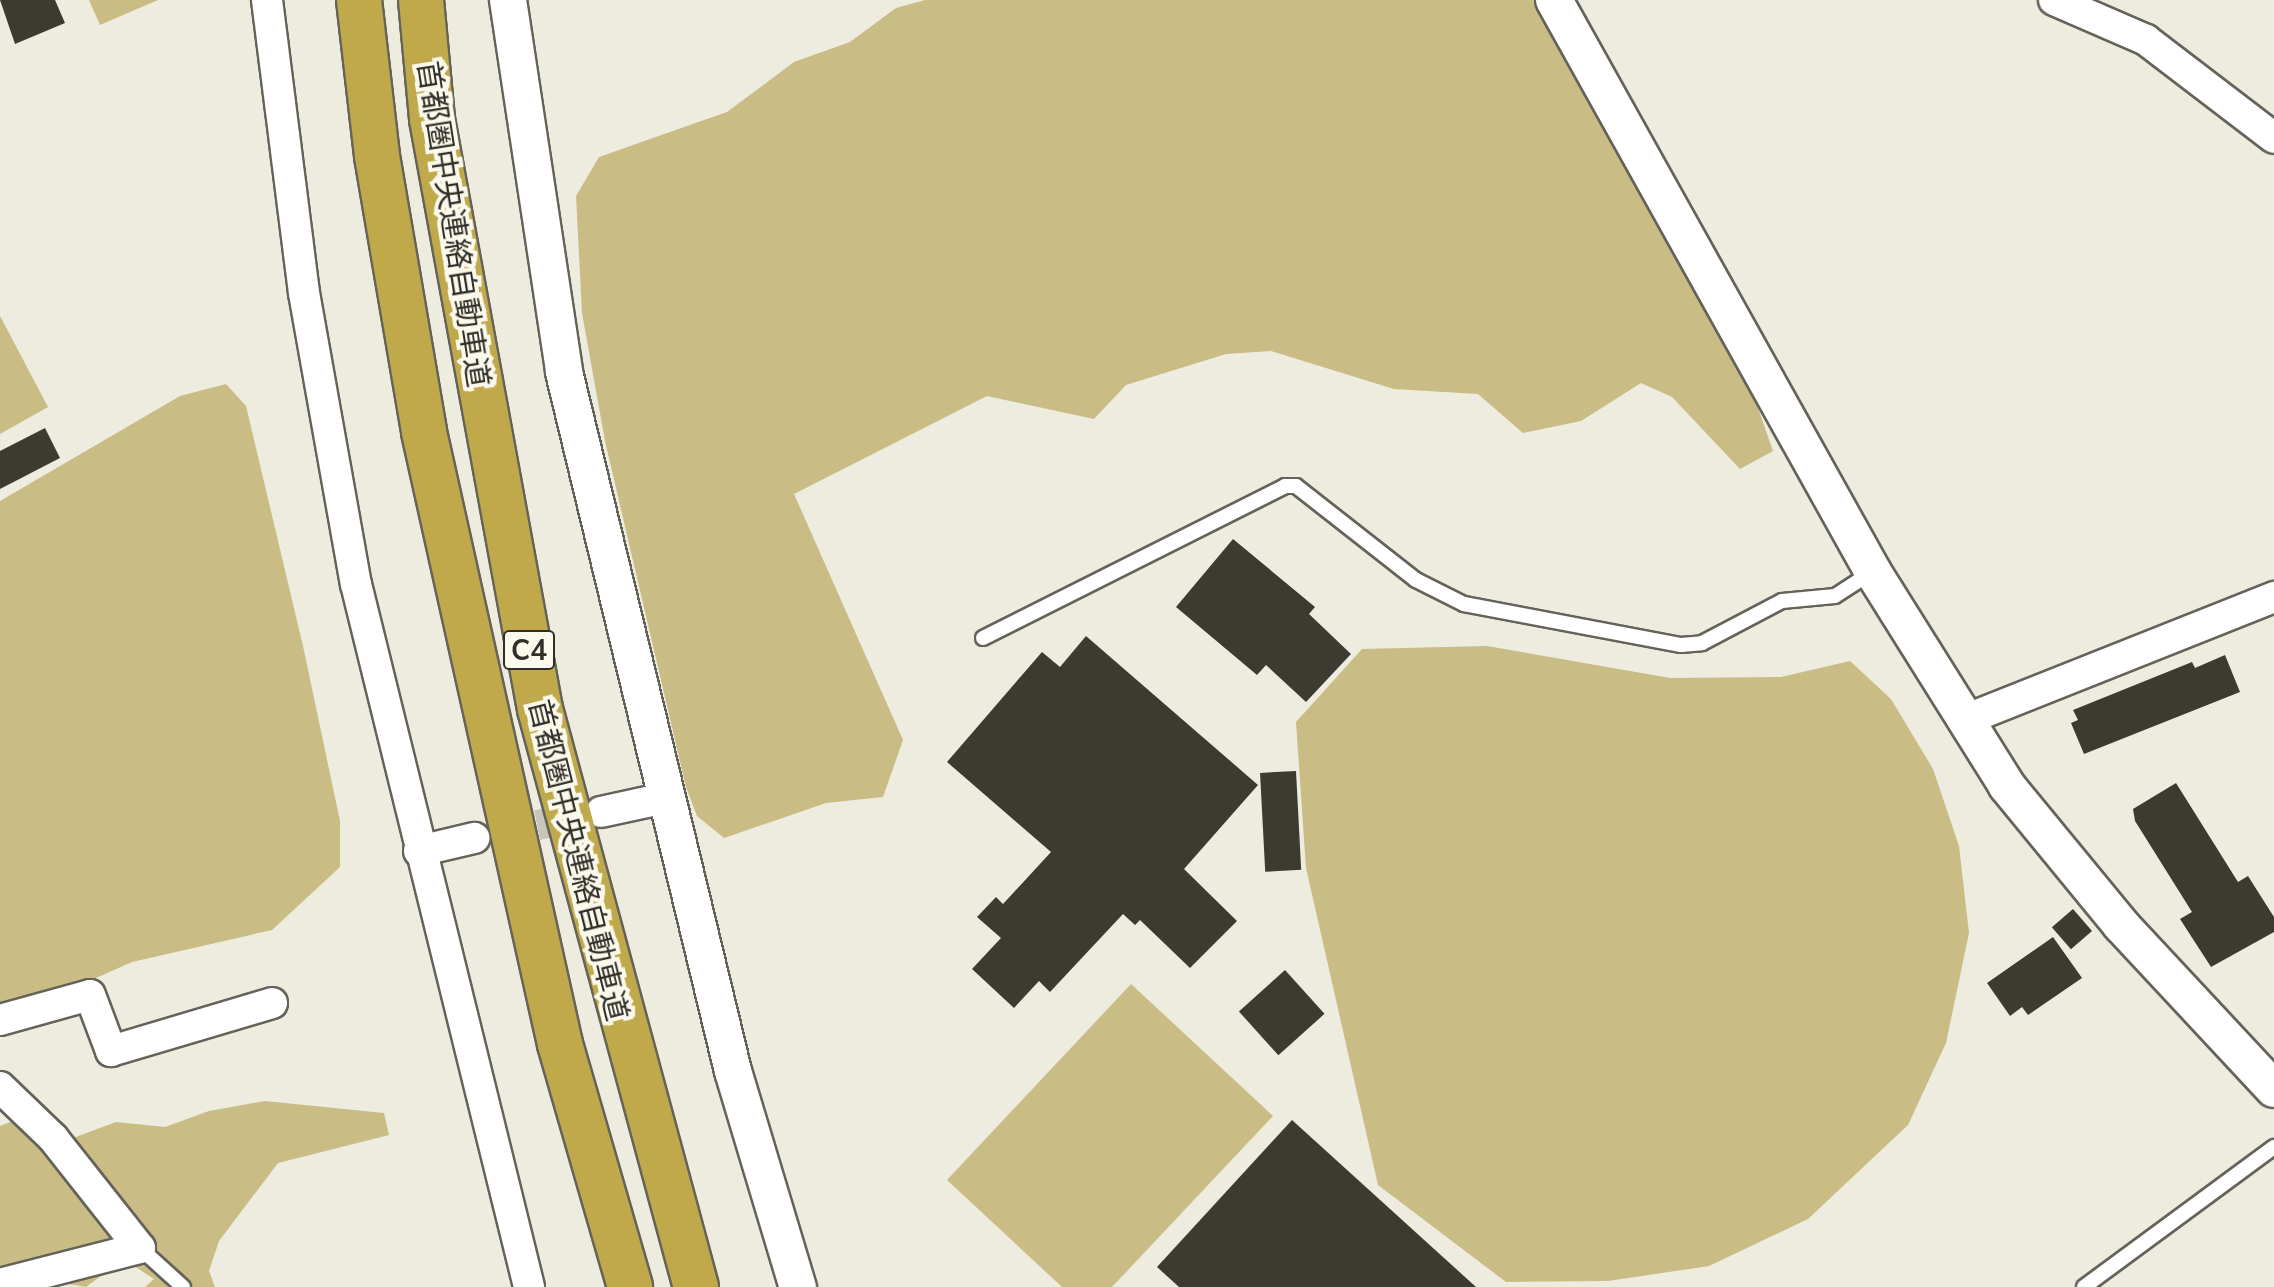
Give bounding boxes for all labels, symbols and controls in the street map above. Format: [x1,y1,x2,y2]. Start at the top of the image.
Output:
street label: 首都圏中央連絡自動車道 [410,58,498,390]
road number: C4 [503,626,555,674]
street label: 首都圏中央連絡自動車道 [522,696,636,1024]

